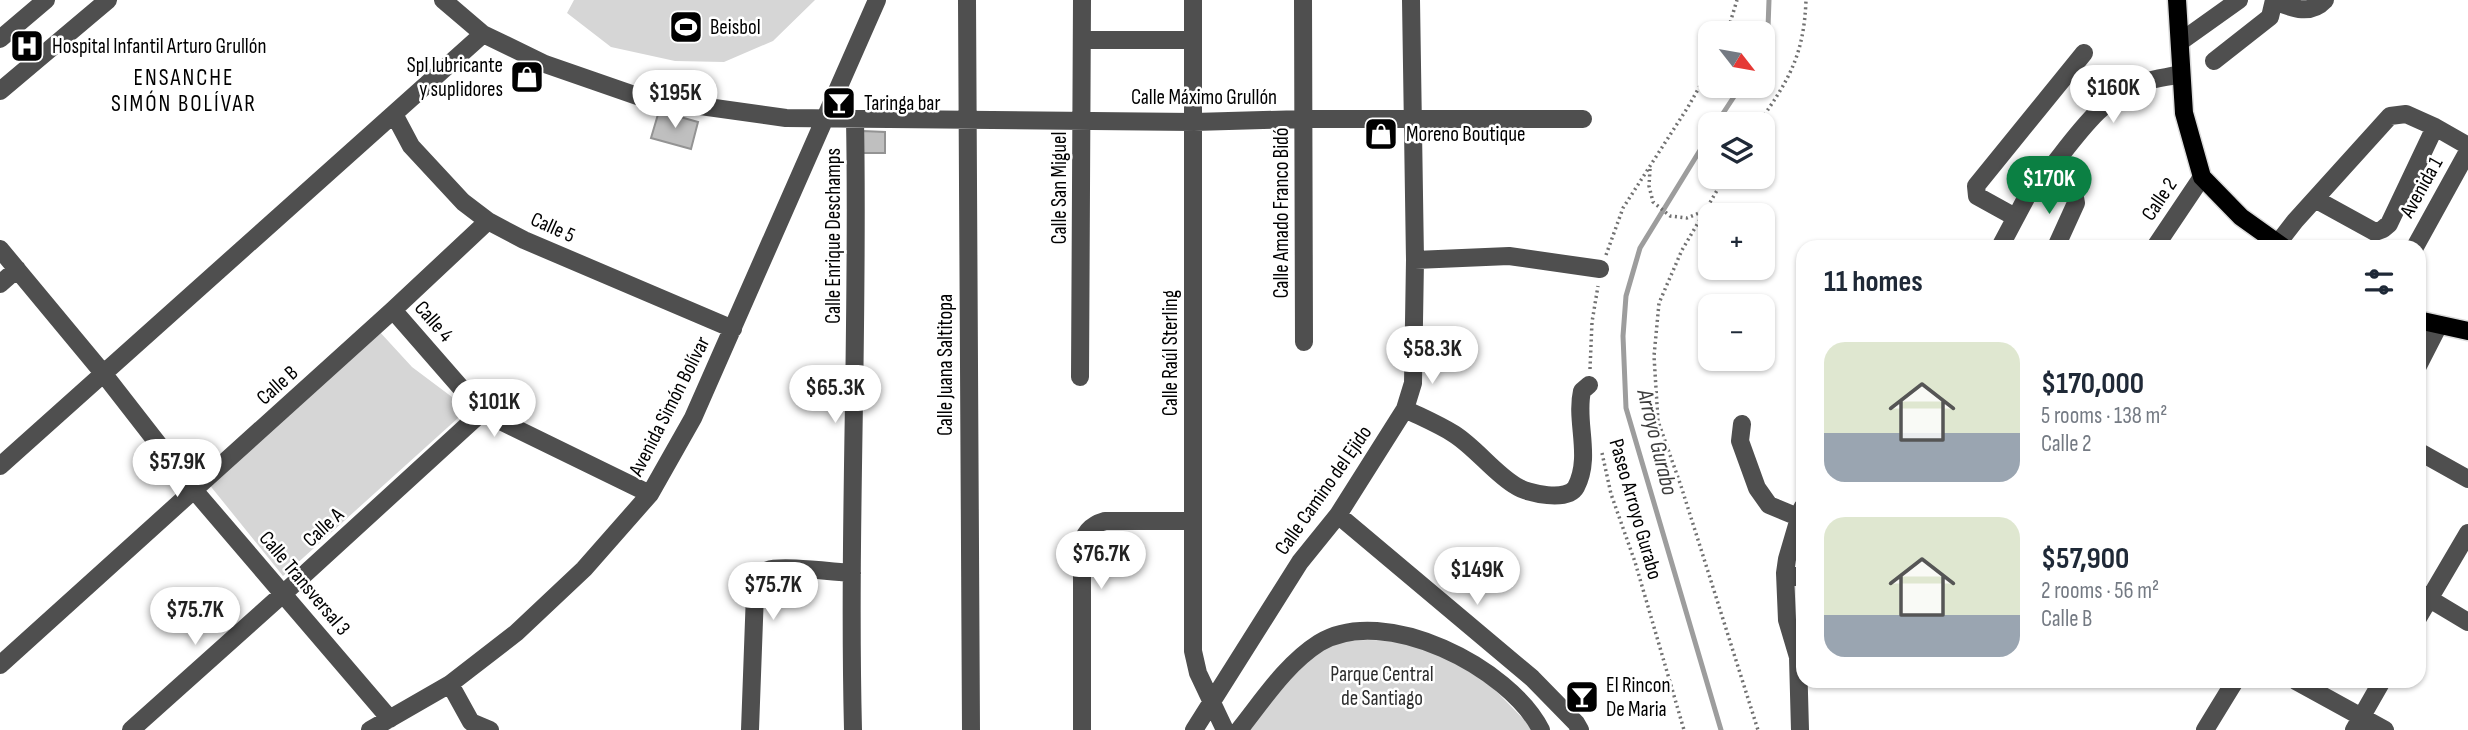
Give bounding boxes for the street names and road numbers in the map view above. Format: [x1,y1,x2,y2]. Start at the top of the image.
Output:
street label: Calle Máximo Grullón [1131,85,1277,110]
street label: Calle Amado Franco Bidó [1269,127,1294,299]
street label: Calle San Miguel [1047,132,1072,244]
street label: Calle Enrique Deschamps [821,148,846,324]
street label: Avenida 1 [2394,152,2449,223]
street label: Calle 2 [2136,173,2183,225]
street label: Calle 5 [527,207,579,248]
street label: Calle Raúl Sterling [1158,290,1183,416]
street label: Calle Juana Saltitopa [933,294,958,436]
street label: Calle 4 [409,296,458,347]
street label: Avenida Simón Bolívar [623,332,715,481]
street label: Calle B [252,360,303,410]
street label: Calle Camino del Ejido [1270,421,1377,560]
street label: Paseo Arroyo Gurabo [1604,436,1667,582]
street label: Calle A [298,502,350,552]
street label: Calle Transversal 3 [254,526,355,641]

